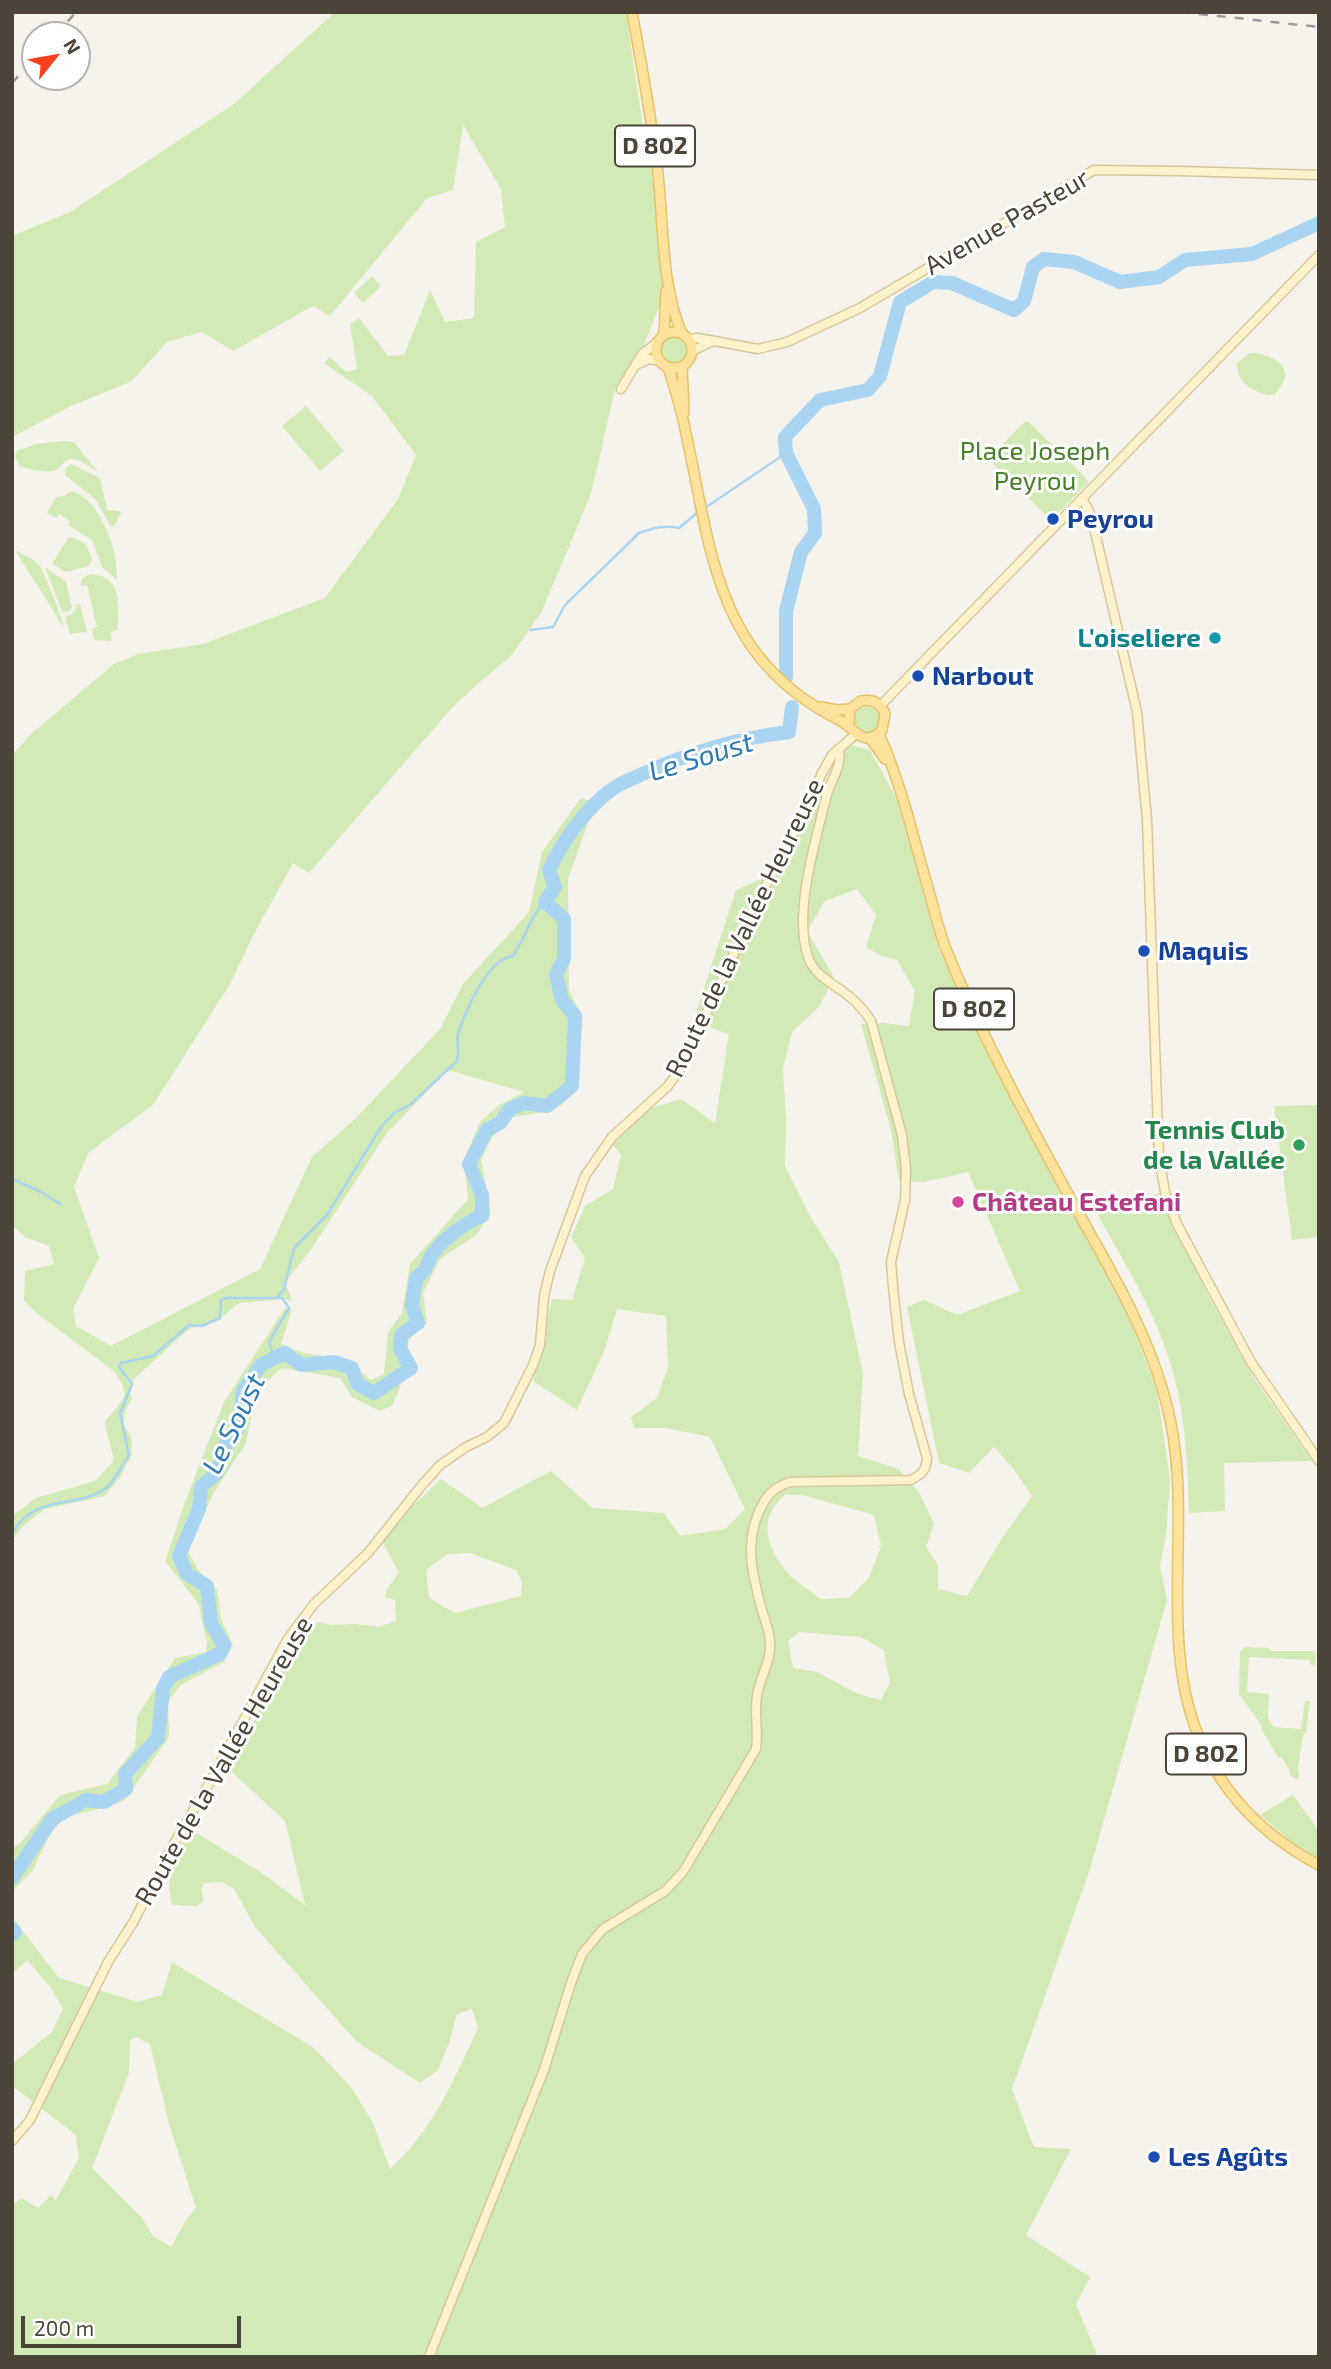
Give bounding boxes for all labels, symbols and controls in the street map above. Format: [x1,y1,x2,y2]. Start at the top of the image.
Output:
north arrow [21,21,91,91]
text: N [59,34,86,58]
road number: D 802 [615,126,695,166]
street label: Avenue Pasteur [919,162,1095,282]
park label: Place Joseph Peyrou [960,435,1110,496]
place label: Peyrou [1067,503,1154,535]
marker: Peyrou [1045,511,1061,527]
place label: L'oiseliere [1078,622,1201,654]
marker: L'oiseliere [1207,630,1223,646]
place label: Narbout [932,660,1034,692]
marker: Narbout [910,668,926,684]
water label: Le Soust [645,725,757,789]
street label: Route de la Vallée Heureuse [659,774,831,1082]
place label: Maquis [1158,935,1248,967]
marker: Maquis [1136,943,1152,959]
road number: D 802 [934,988,1014,1030]
place label: Tennis Club de la Vallée [1143,1114,1285,1176]
marker: Tennis Club de la Vallée [1291,1137,1307,1153]
place label: Château Estefani [972,1186,1181,1218]
marker: Château Estefani [950,1194,966,1210]
water label: Le Soust [195,1368,273,1480]
street label: Route de la Vallée Heureuse [128,1611,320,1911]
road number: D 802 [1166,1734,1246,1774]
place label: Les Agûts [1168,2141,1288,2173]
marker: Les Agûts [1146,2149,1162,2165]
scale bar [24,2302,245,2346]
text: 200 m [34,2315,94,2340]

